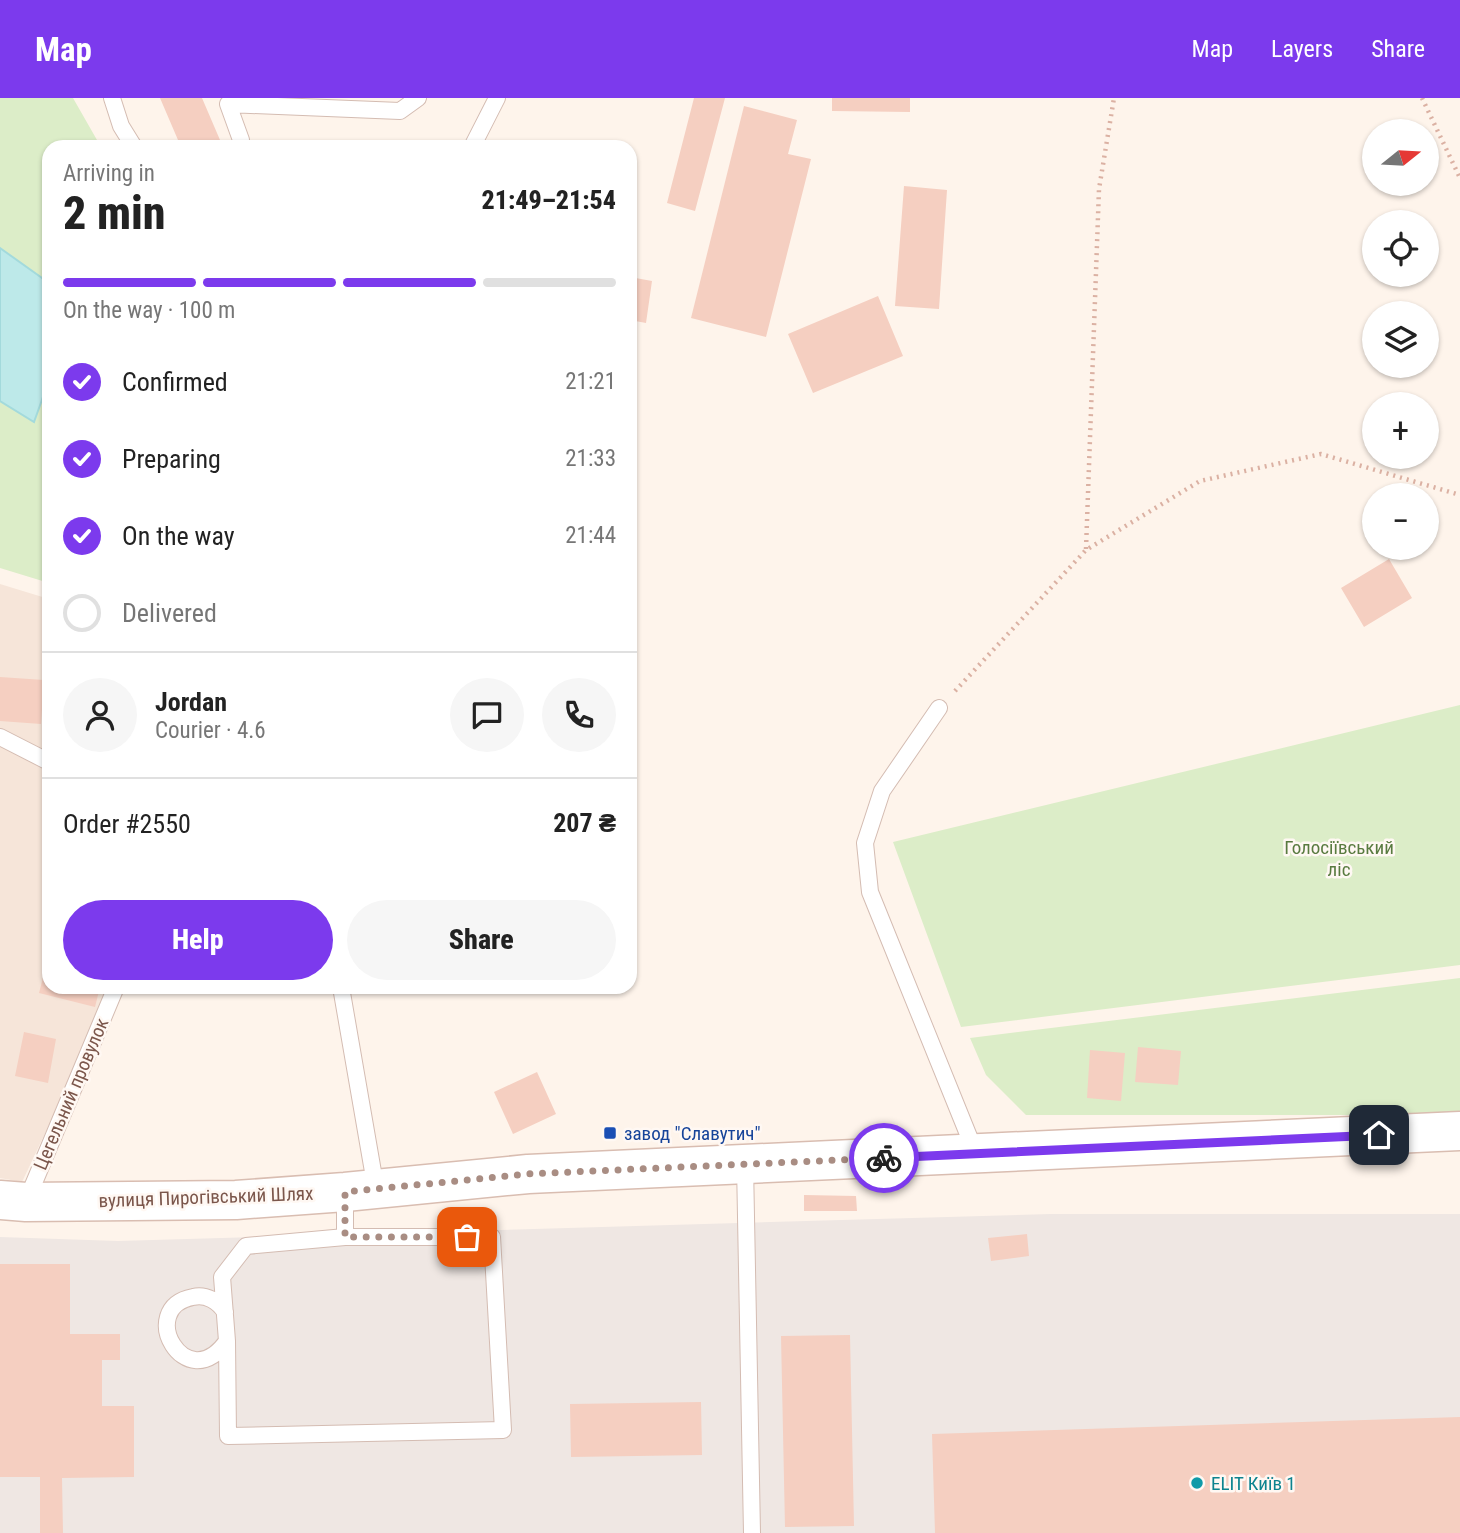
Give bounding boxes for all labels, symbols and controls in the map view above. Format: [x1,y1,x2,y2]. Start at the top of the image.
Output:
text: Map [35,30,92,69]
text: Map [1192,35,1233,63]
text: Layers [1271,35,1333,63]
text: Share [1371,35,1425,63]
north arrow [1362,119,1438,196]
map controls [1362,119,1439,560]
text: Arriving in [63,160,155,187]
text: 21:49–21:54 [482,185,616,215]
text: 2 min [63,186,166,240]
button: locate [1362,210,1439,287]
text: On the way · 100 m [63,297,235,324]
button: layers [1362,301,1439,378]
icon: check [63,363,101,401]
text: Confirmed [122,367,228,397]
text: 21:21 [565,368,616,395]
button: + [1362,392,1439,469]
icon: check [63,440,101,478]
text: Preparing [122,444,221,474]
text: 21:33 [565,445,616,472]
button: − [1362,483,1439,560]
icon: check [63,517,101,555]
text: On the way [122,521,235,551]
text: 21:44 [565,522,616,549]
text: Delivered [122,598,217,628]
button: person [63,678,137,752]
button: chat [450,678,524,752]
button: phone [542,678,616,752]
text: Jordan [155,687,227,717]
text: Courier · 4.6 [155,717,266,744]
text: 207 ₴ [553,808,616,838]
text: Order #2550 [63,809,191,839]
park label: Голосіївський ліс [1284,836,1394,881]
button: Help [63,900,333,980]
button: Share [347,900,616,980]
street label: Цегельний провулок [29,1015,113,1173]
pin [1349,1105,1409,1165]
icon: home [1360,1116,1398,1154]
place label: завод "Славутич" [624,1122,761,1145]
courier [849,1123,919,1193]
marker: завод "Славутич" [602,1125,618,1141]
icon: bike [865,1139,903,1177]
street label: вулиця Пирогівський Шлях [98,1182,314,1212]
pin [437,1207,497,1267]
icon: bag [448,1218,486,1256]
place label: ELIT Київ 1 [1211,1472,1296,1495]
marker: ELIT Київ 1 [1189,1475,1205,1491]

